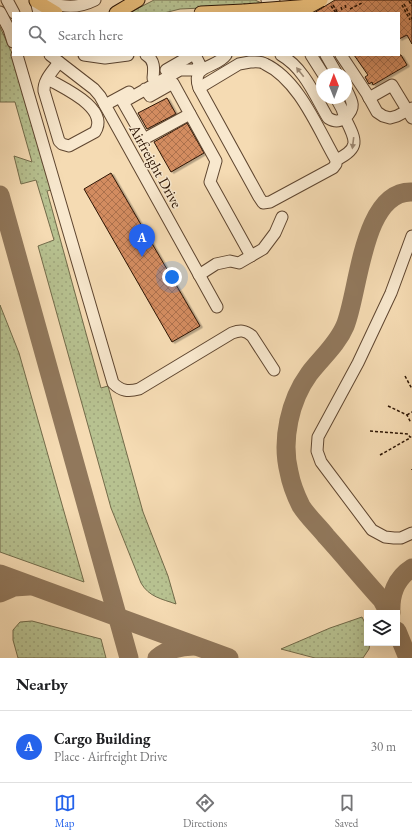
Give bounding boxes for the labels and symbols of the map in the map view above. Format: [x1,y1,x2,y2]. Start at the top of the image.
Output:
one-way arrow [296,66,304,77]
north arrow [316,68,352,104]
street label: Airfreight Drive [125,120,187,211]
one-way arrow [350,137,356,149]
pin: A [129,224,155,257]
your location [162,267,182,287]

